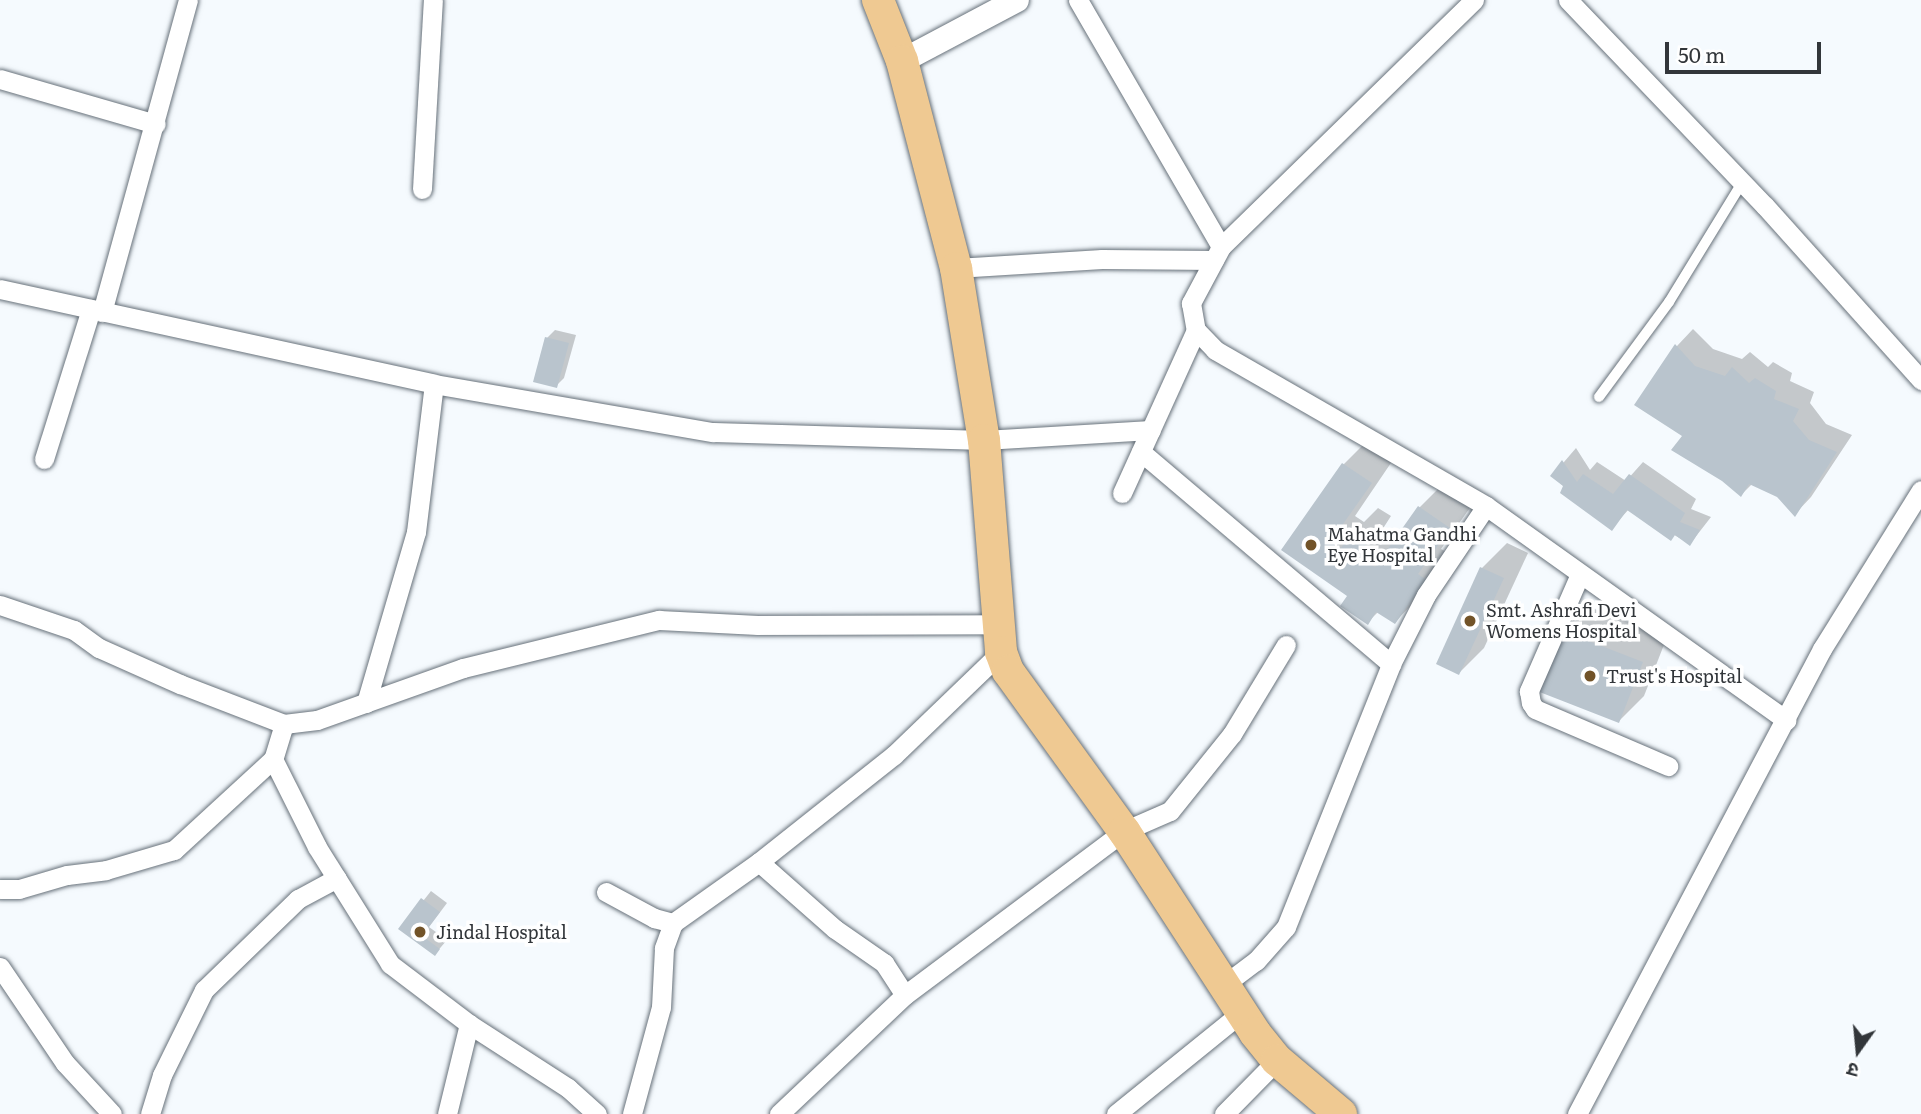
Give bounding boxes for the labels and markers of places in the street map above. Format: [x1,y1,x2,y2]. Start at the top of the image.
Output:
place label: Mahatma Gandhi Eye Hospital [1327,524,1477,566]
marker: Mahatma Gandhi Eye Hospital [1301,535,1321,555]
place label: Smt. Ashrafi Devi Womens Hospital [1486,600,1637,642]
marker: Smt. Ashrafi Devi Womens Hospital [1460,611,1480,631]
place label: Trust's Hospital [1606,665,1742,687]
marker: Trust's Hospital [1580,666,1600,686]
place label: Jindal Hospital [436,921,567,943]
marker: Jindal Hospital [410,922,430,942]

